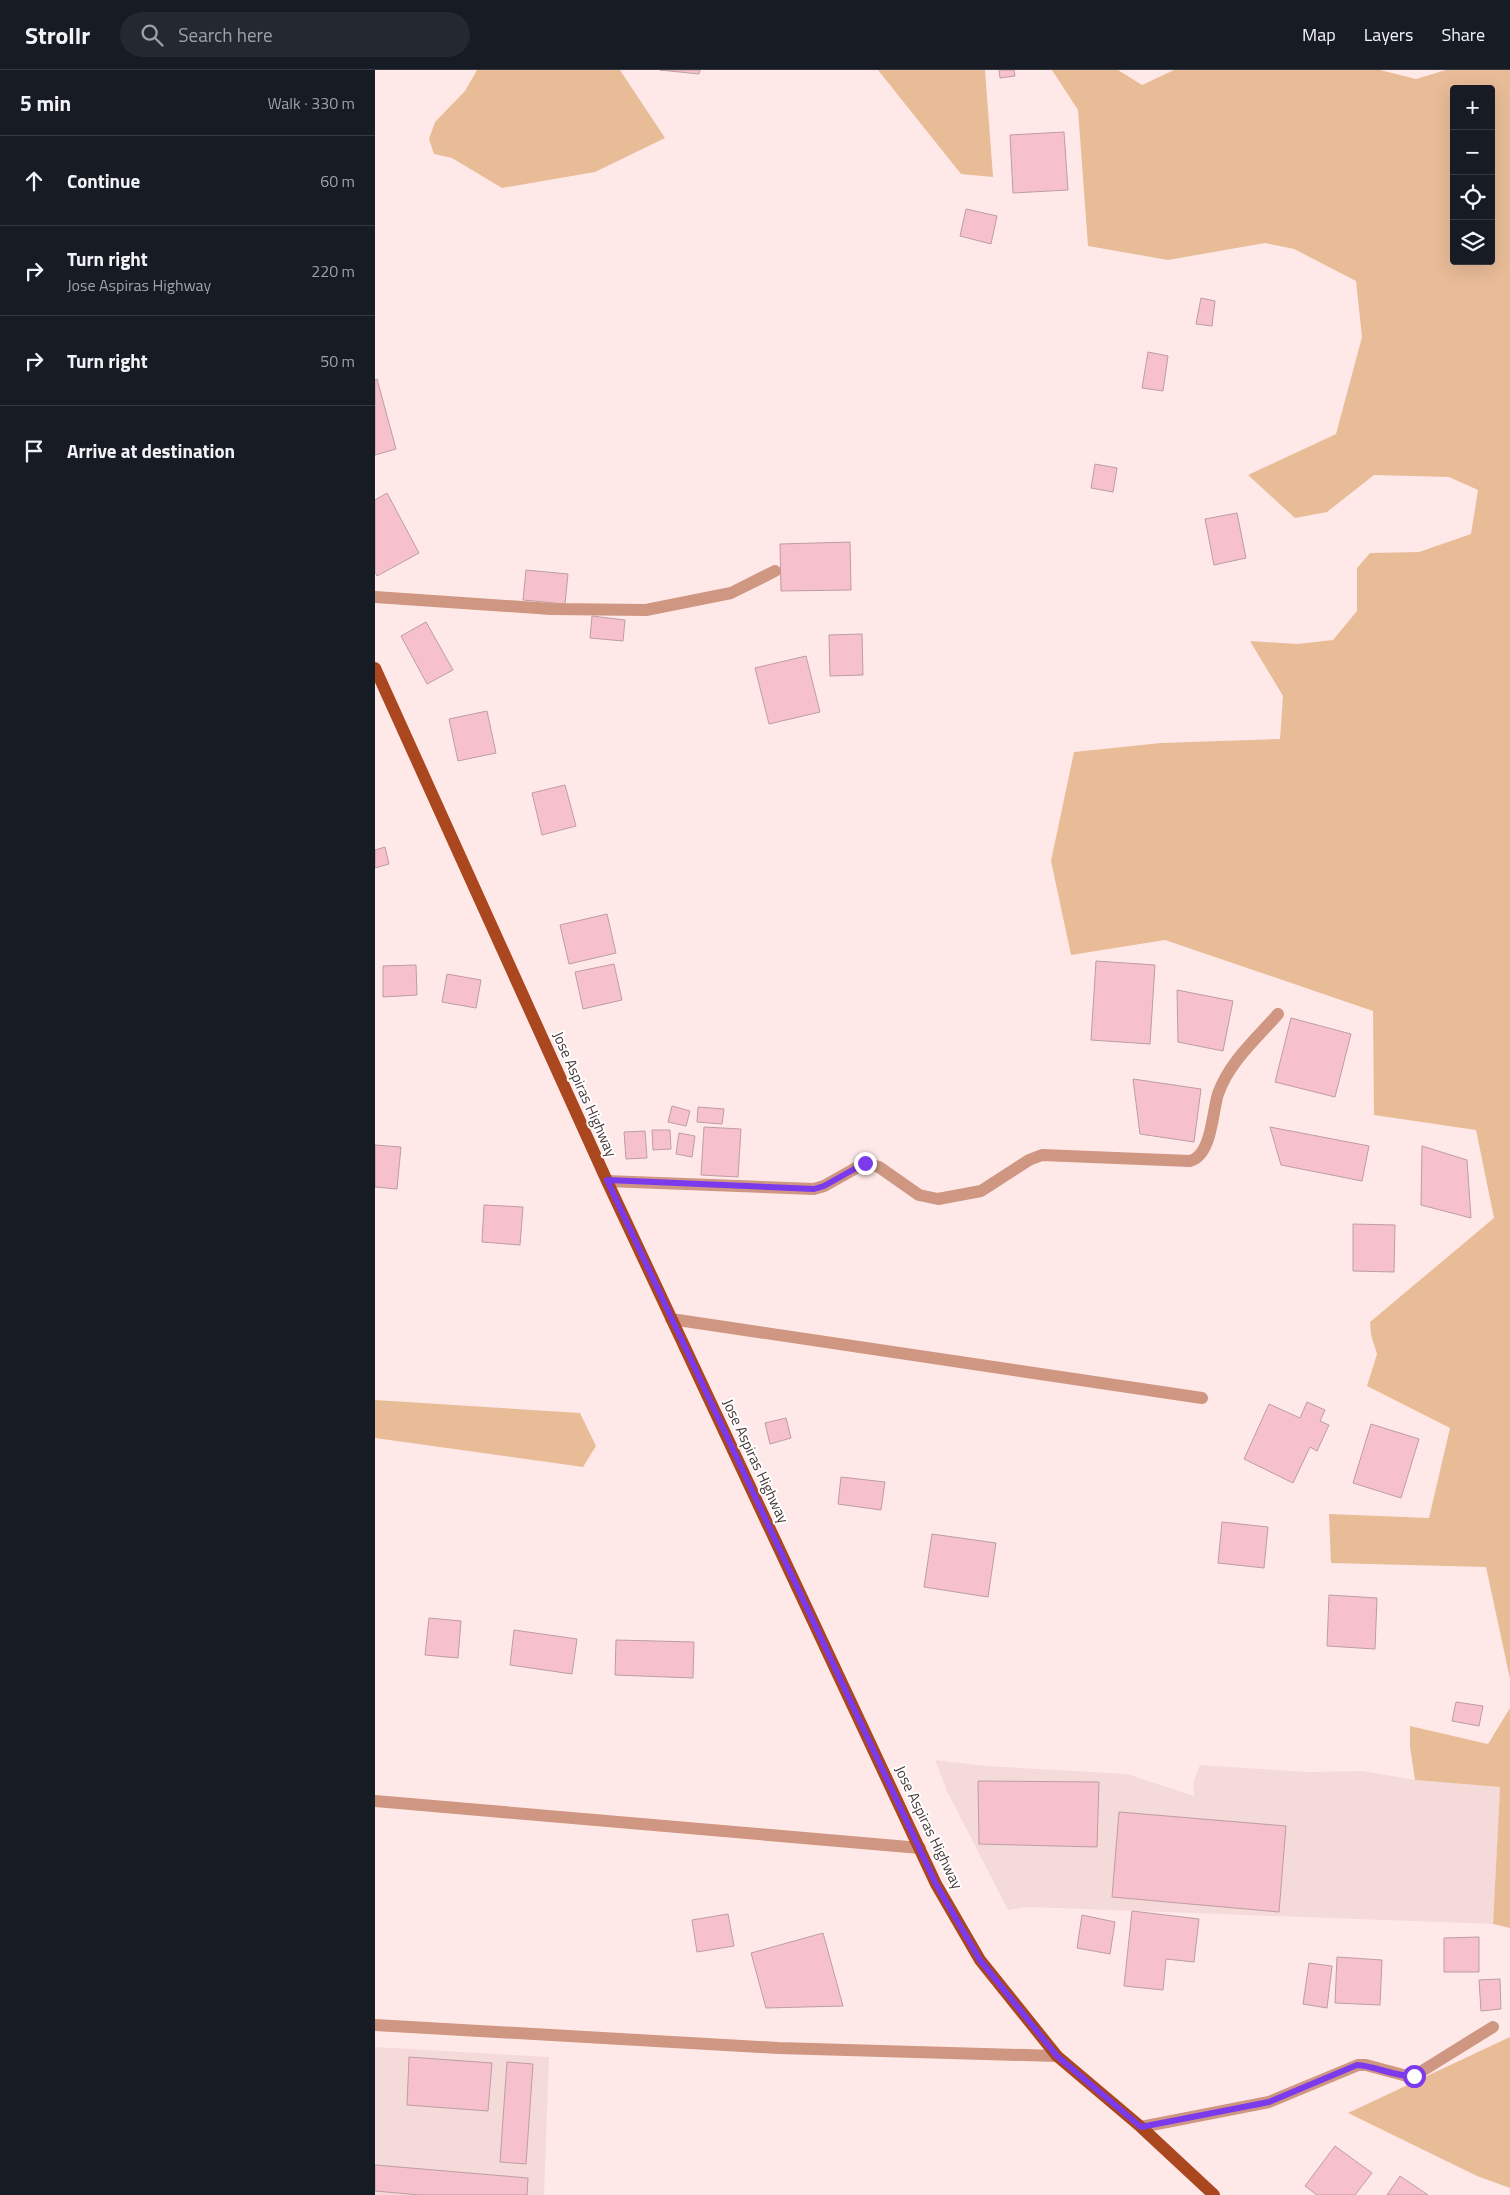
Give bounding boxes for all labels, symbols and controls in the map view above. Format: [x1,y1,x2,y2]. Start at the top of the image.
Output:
search box [120,12,470,57]
text: Strollr [25,17,90,53]
text: Search here [178,20,273,49]
icon: search [138,21,166,49]
text: Map [1302,21,1336,48]
text: Layers [1364,21,1413,48]
text: Share [1441,21,1485,48]
map controls [1450,85,1495,265]
button: + [1450,85,1495,130]
text: 5 min [20,87,71,119]
text: Walk · 330 m [267,91,355,115]
button: − [1450,130,1495,175]
text: Continue [67,166,140,195]
icon: ahead [20,167,48,195]
text: 60 m [320,169,355,193]
button: locate [1450,175,1495,220]
button: layers [1450,220,1495,265]
text: Turn right [67,244,148,273]
icon: right [20,257,48,285]
text: 220 m [311,259,355,283]
text: Jose Aspiras Highway [67,273,211,297]
text: Turn right [67,346,148,375]
icon: right [20,347,48,375]
text: 50 m [320,349,355,373]
text: Arrive at destination [67,436,235,465]
icon: arrive [20,437,48,465]
street label: Jose Aspiras Highway [547,1028,623,1160]
route end [854,1152,877,1175]
street label: Jose Aspiras Highway [717,1395,795,1527]
street label: Jose Aspiras Highway [889,1761,969,1893]
route start [1403,2065,1426,2088]

